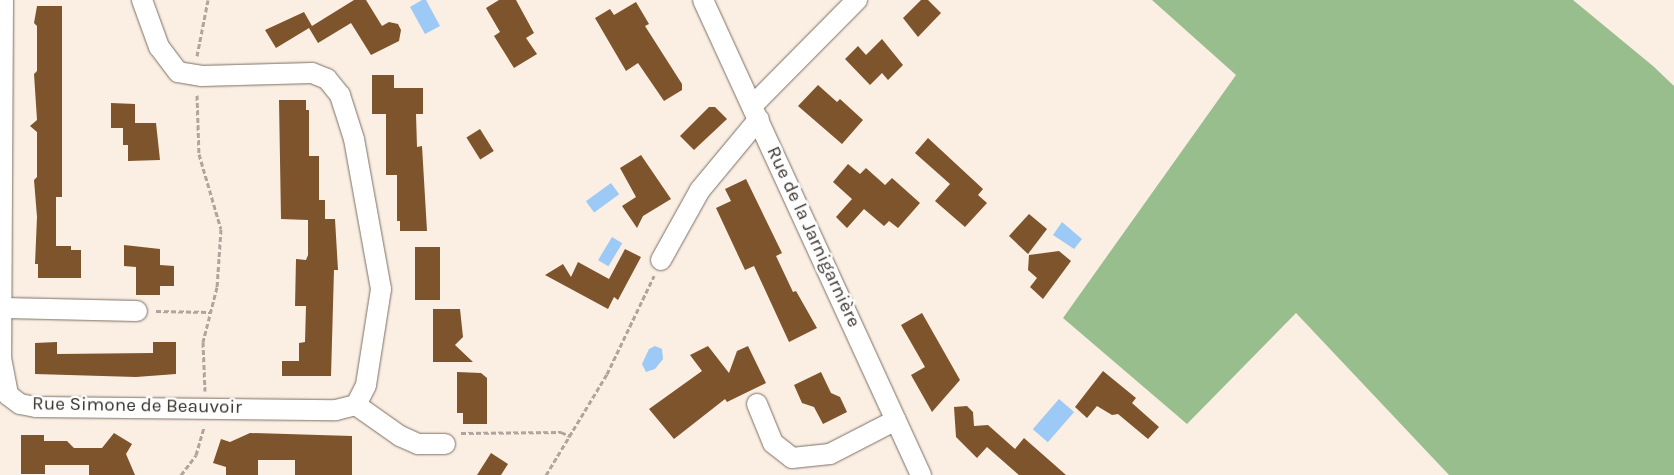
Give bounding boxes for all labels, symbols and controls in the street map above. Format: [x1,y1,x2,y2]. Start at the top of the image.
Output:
street label: Rue de la Jarnigarnière [761,143,865,331]
street label: Rue Simone de Beauvoir [32,393,242,419]

